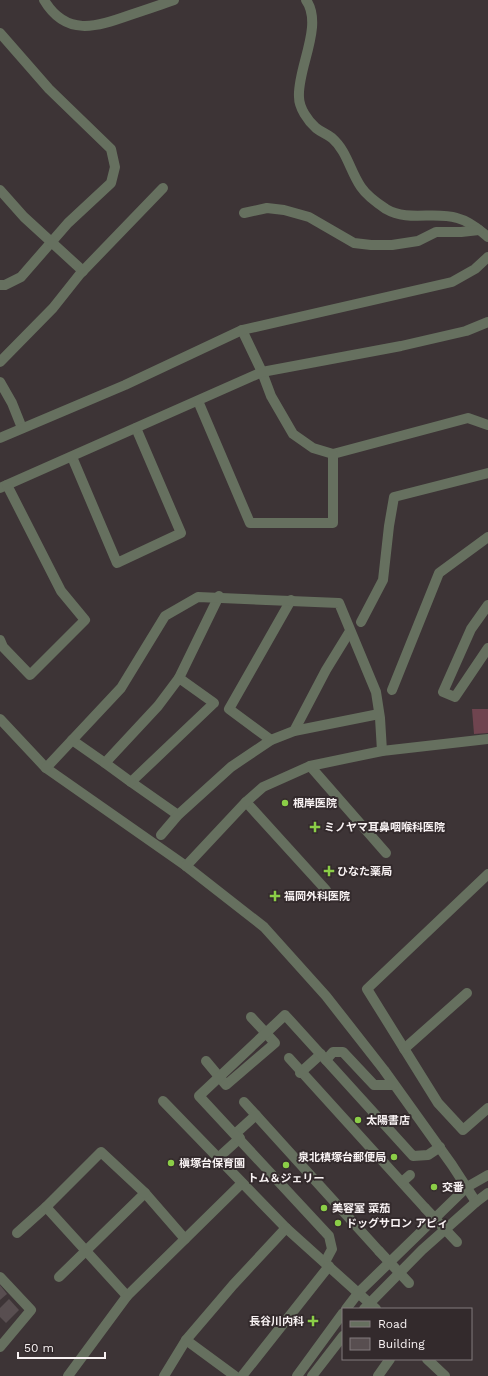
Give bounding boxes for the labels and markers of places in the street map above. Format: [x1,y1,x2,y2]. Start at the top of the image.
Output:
place label: 根岸医院 [293,797,337,810]
marker: 根岸医院 [280,798,290,808]
marker: ミノヤマ耳鼻咽喉科医院 [309,821,321,833]
place label: ミノヤマ耳鼻咽喉科医院 [324,821,445,834]
place label: ひなた薬局 [337,865,392,878]
marker: ひなた薬局 [324,866,334,876]
marker: 福岡外科医院 [269,890,281,902]
place label: 福岡外科医院 [284,890,350,903]
place label: 太陽書店 [366,1114,410,1127]
marker: 太陽書店 [353,1115,363,1125]
place label: 泉北槙塚台郵便局 [298,1151,386,1164]
marker: 泉北槙塚台郵便局 [389,1152,399,1162]
place label: 槇塚台保育園 [179,1157,245,1170]
marker: 槇塚台保育園 [166,1158,176,1168]
marker: トム＆ジェリー [281,1160,291,1170]
place label: トム＆ジェリー [248,1172,325,1185]
place label: 交番 [442,1181,464,1194]
marker: 交番 [429,1182,439,1192]
place label: 美容室 菜茄 [332,1202,390,1215]
marker: 美容室 菜茄 [319,1203,329,1213]
place label: ドッグサロン アピィ [346,1217,448,1230]
marker: ドッグサロン アピィ [333,1218,343,1228]
place label: 長谷川内科 [249,1315,304,1328]
marker: 長谷川内科 [307,1315,319,1327]

